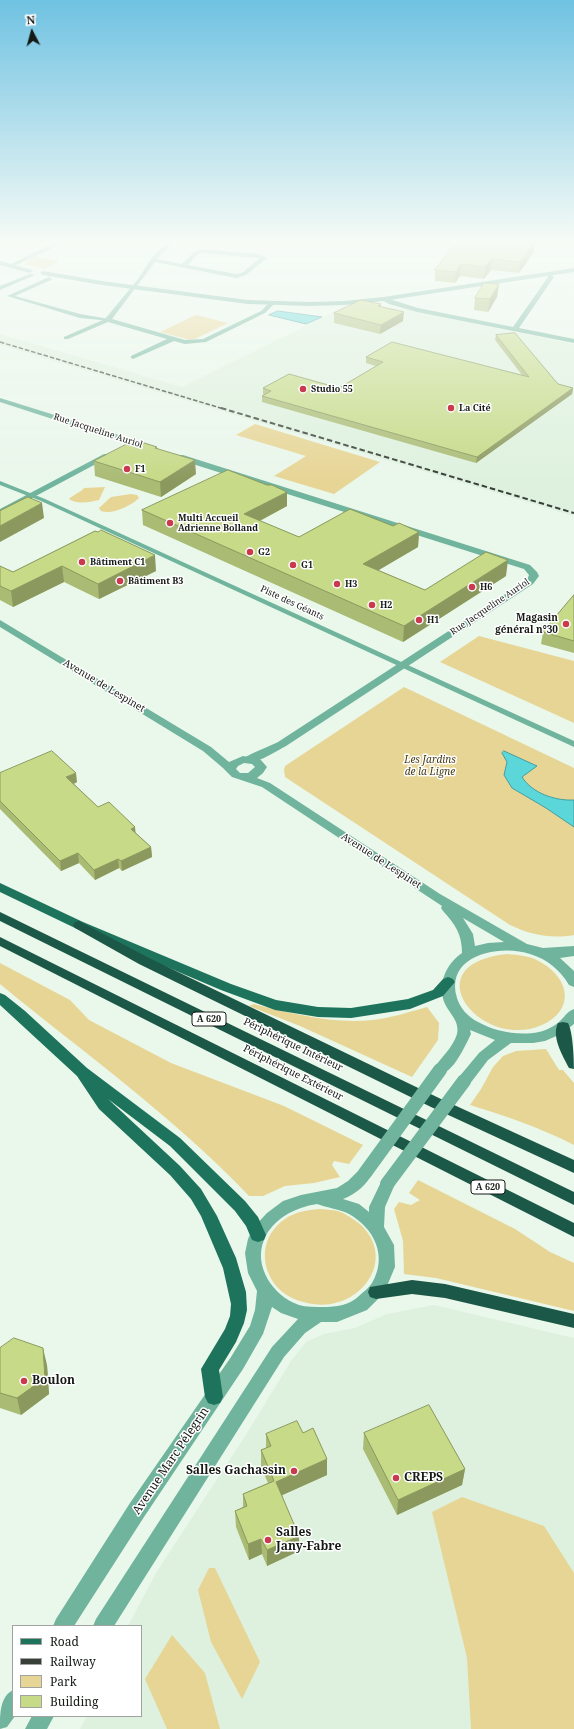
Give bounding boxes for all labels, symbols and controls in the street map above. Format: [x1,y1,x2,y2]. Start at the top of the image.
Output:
north arrow [12,12,52,52]
text: N [26,12,36,27]
marker: Studio 55 [298,384,308,394]
place label: Studio 55 [311,384,353,394]
marker: La Cité [446,403,456,413]
place label: La Cité [459,403,491,413]
street label: Rue Jacqueline Auriol [52,411,144,451]
marker: F1 [122,464,132,474]
place label: F1 [135,464,146,474]
place label: Multi Accueil Adrienne Bolland [178,513,258,534]
marker: Multi Accueil Adrienne Bolland [165,518,175,528]
marker: G2 [245,547,255,557]
place label: G2 [258,547,270,557]
marker: Bâtiment C1 [77,557,87,567]
place label: Bâtiment C1 [90,557,145,567]
marker: G1 [288,560,298,570]
place label: G1 [301,560,313,570]
marker: Bâtiment B3 [115,576,125,586]
place label: Bâtiment B3 [128,576,183,586]
street label: Rue Jacqueline Auriol [448,576,532,638]
marker: H3 [332,579,342,589]
place label: H3 [345,579,357,589]
marker: H6 [467,582,477,592]
place label: H6 [480,582,492,592]
street label: Piste des Géants [259,584,325,622]
marker: H2 [367,600,377,610]
place label: H2 [380,600,392,610]
place label: Magasin général n°30 [495,612,558,636]
marker: H1 [414,615,424,625]
place label: H1 [427,615,439,625]
marker: Magasin général n°30 [561,619,571,629]
street label: Avenue de Lespinet [61,657,147,715]
park label: Les Jardins de la Ligne [404,754,456,778]
street label: Avenue de Lespinet [339,831,423,891]
road number: A 620 [192,1012,226,1026]
street label: Périphérique Intérieur [241,1016,345,1074]
street label: Périphérique Extérieur [241,1043,345,1103]
road number: A 620 [471,1180,505,1194]
place label: Boulon [32,1374,75,1388]
marker: Boulon [19,1376,29,1386]
street label: Avenue Marc Pélegrin [130,1405,212,1517]
place label: Salles Gachassin [186,1464,286,1478]
marker: Salles Gachassin [289,1466,299,1476]
place label: CREPS [404,1471,443,1485]
marker: CREPS [391,1473,401,1483]
place label: Salles Jany-Fabre [276,1526,341,1554]
marker: Salles Jany-Fabre [263,1535,273,1545]
legend [12,1625,142,1717]
text: Road [50,1633,79,1650]
text: Railway [50,1653,96,1670]
text: Park [50,1673,77,1690]
text: Building [50,1693,98,1710]

